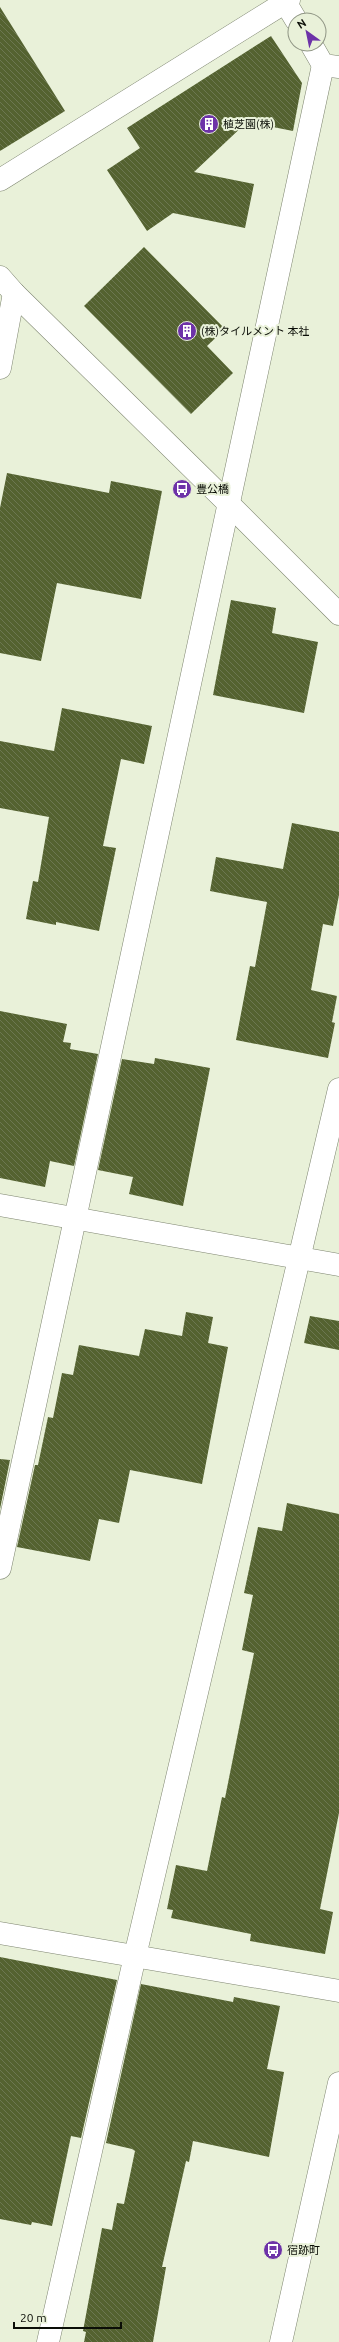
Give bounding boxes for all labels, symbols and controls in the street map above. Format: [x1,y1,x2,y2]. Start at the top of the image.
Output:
north arrow [287,12,327,52]
text: N [295,16,308,31]
building icon: 植芝園(株) [198,113,220,135]
place label: 植芝園(株) [223,118,274,131]
building icon: (株)タイルメント 本社 [176,320,198,342]
place label: (株)タイルメント 本社 [201,325,309,338]
bus stop icon: 豊公橋 [171,478,193,500]
place label: 豊公橋 [196,483,229,495]
bus stop icon: 宿跡町 [262,2239,284,2261]
place label: 宿跡町 [287,2244,320,2256]
scale bar [14,2304,121,2330]
text: 20 m [20,2311,47,2324]

